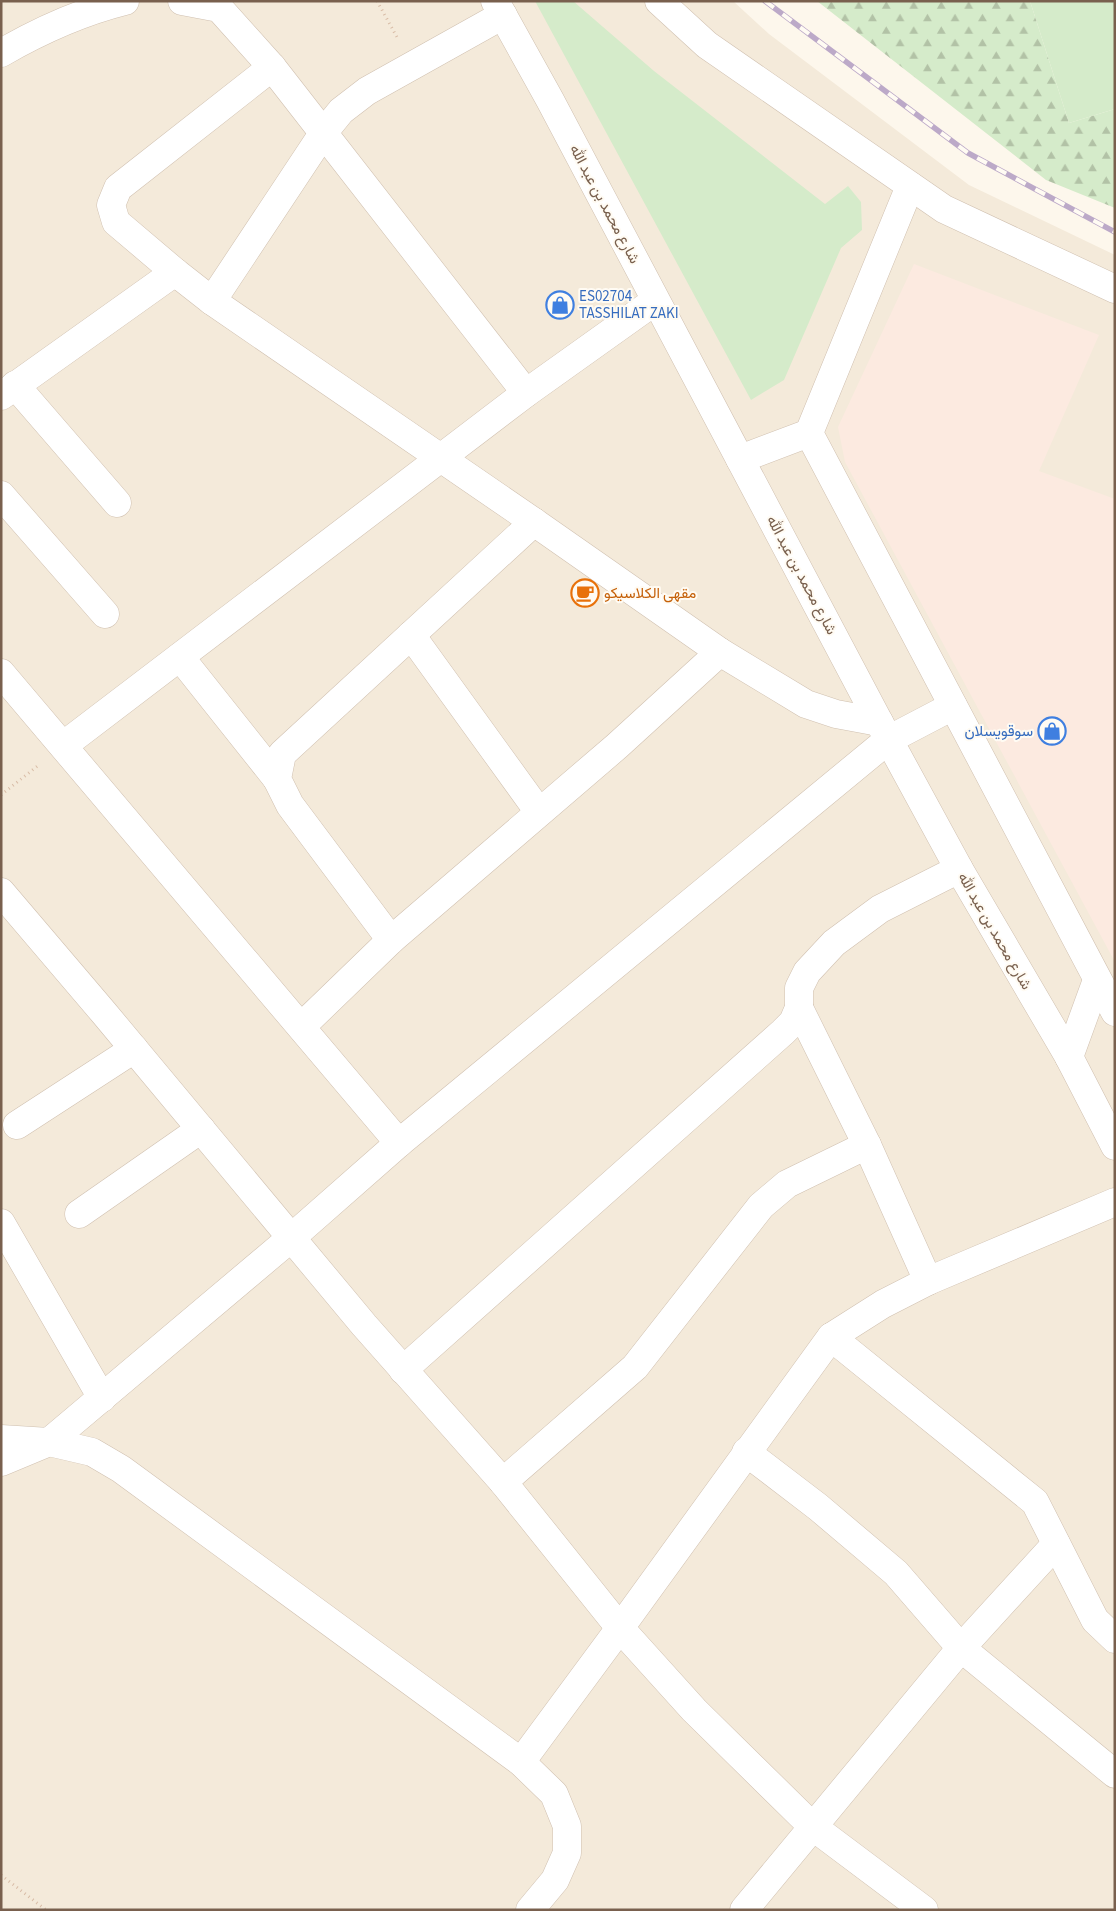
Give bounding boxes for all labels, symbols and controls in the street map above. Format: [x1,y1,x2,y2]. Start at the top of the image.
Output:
street label: شارع محمد بن عبد الله [564,141,645,268]
place label: ES02704 TASSHILAT ZAKI [579,286,679,324]
shop icon: ES02704 TASSHILAT ZAKI [545,290,575,320]
street label: شارع محمد بن عبد الله [761,512,842,639]
cafe icon: مقهى الكلاسيكو [570,578,600,608]
place label: مقهى الكلاسيكو [604,583,696,604]
shop icon: سوقويسلان [1037,716,1067,746]
place label: سوقويسلان [964,721,1033,742]
street label: شارع محمد بن عبد الله [952,869,1037,994]

